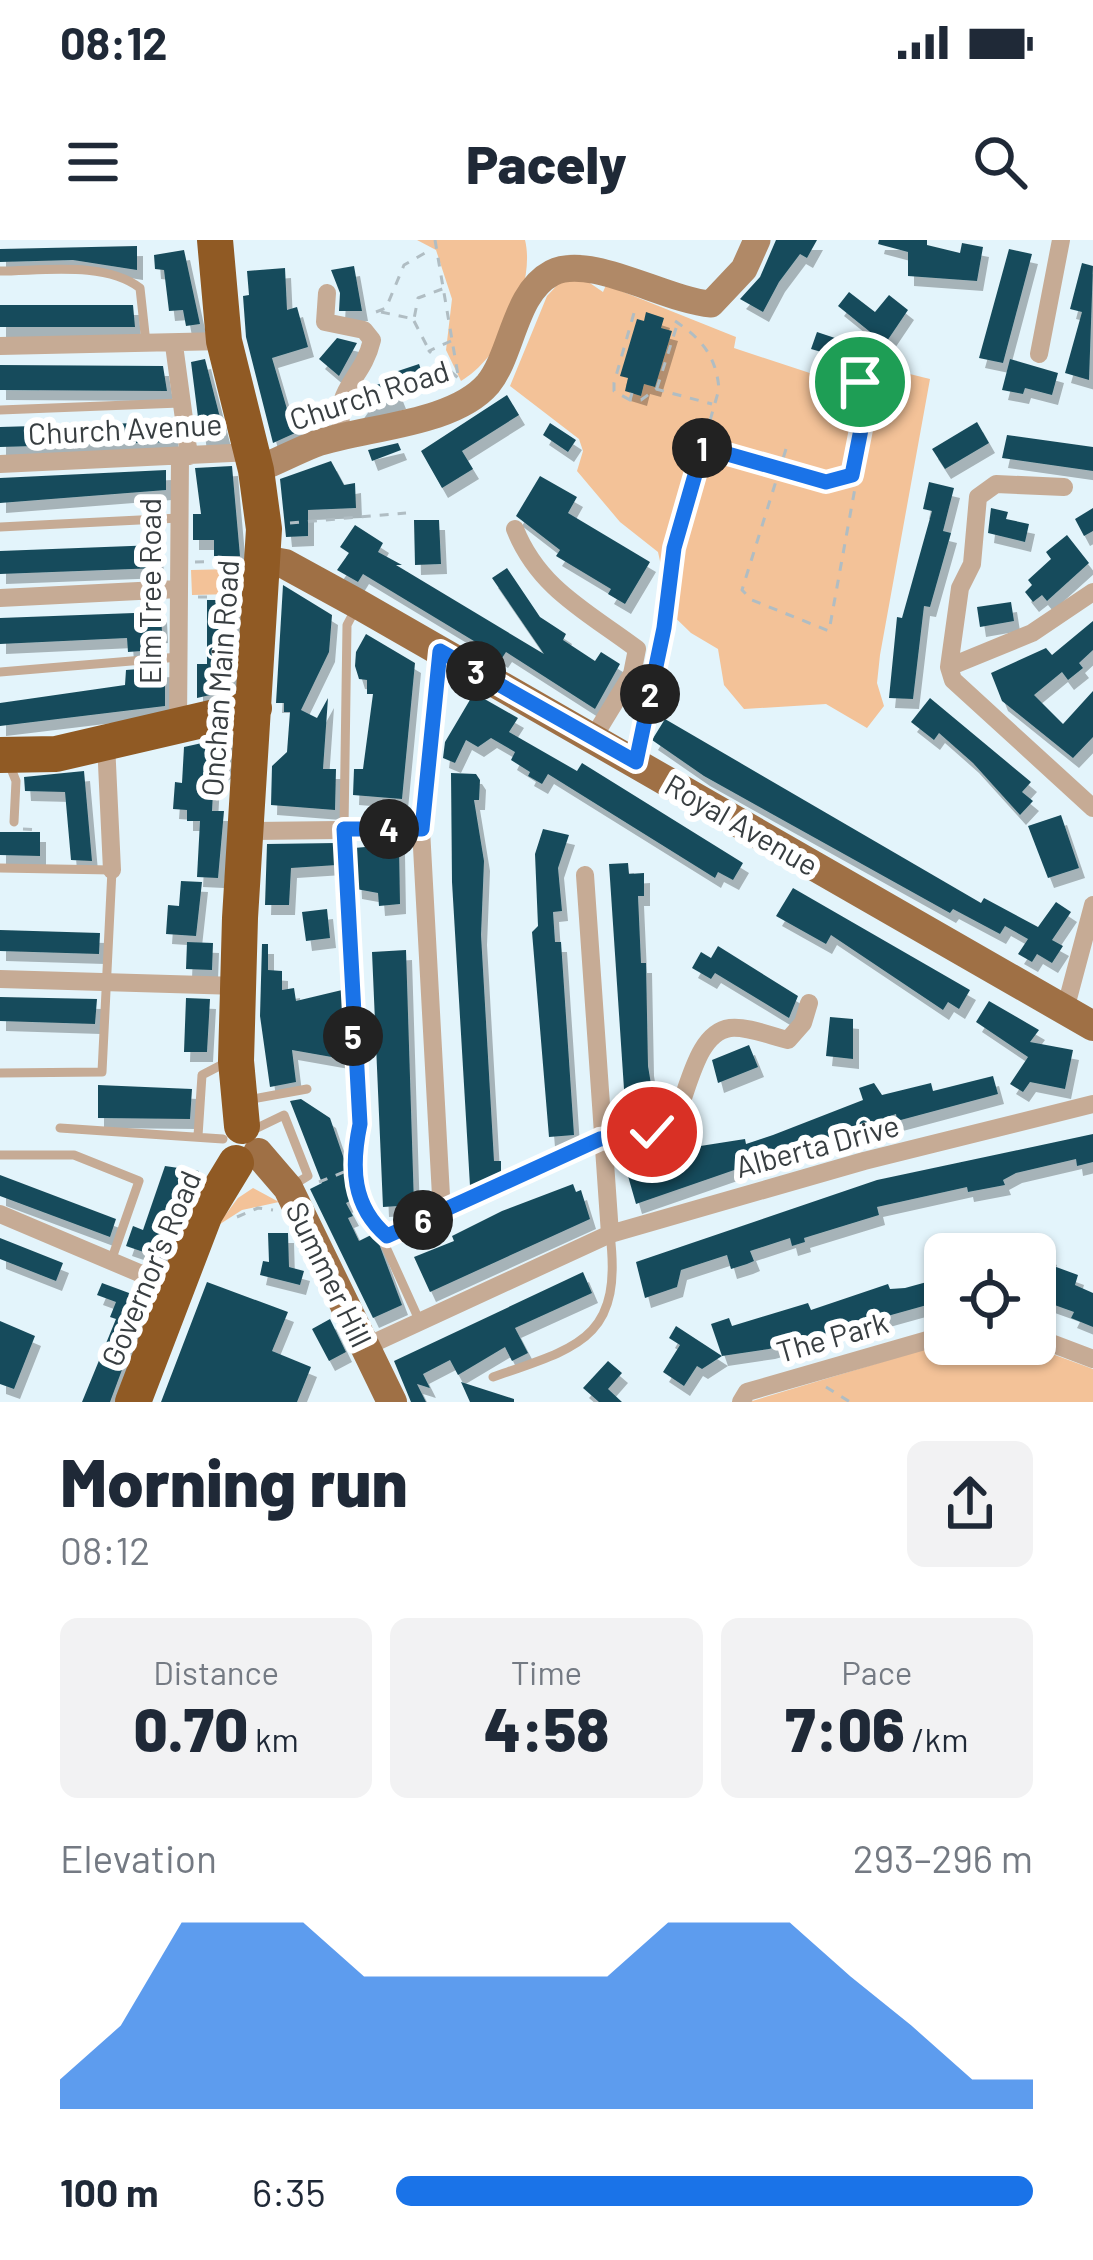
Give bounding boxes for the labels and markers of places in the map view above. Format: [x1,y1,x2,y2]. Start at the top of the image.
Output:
pin [809,331,911,433]
pin: 1 [672,418,732,478]
pin: 3 [446,641,506,701]
pin: 2 [620,664,680,724]
pin: 4 [359,799,419,859]
pin: 5 [323,1006,383,1066]
pin [601,1081,703,1183]
pin: 6 [393,1190,453,1250]

